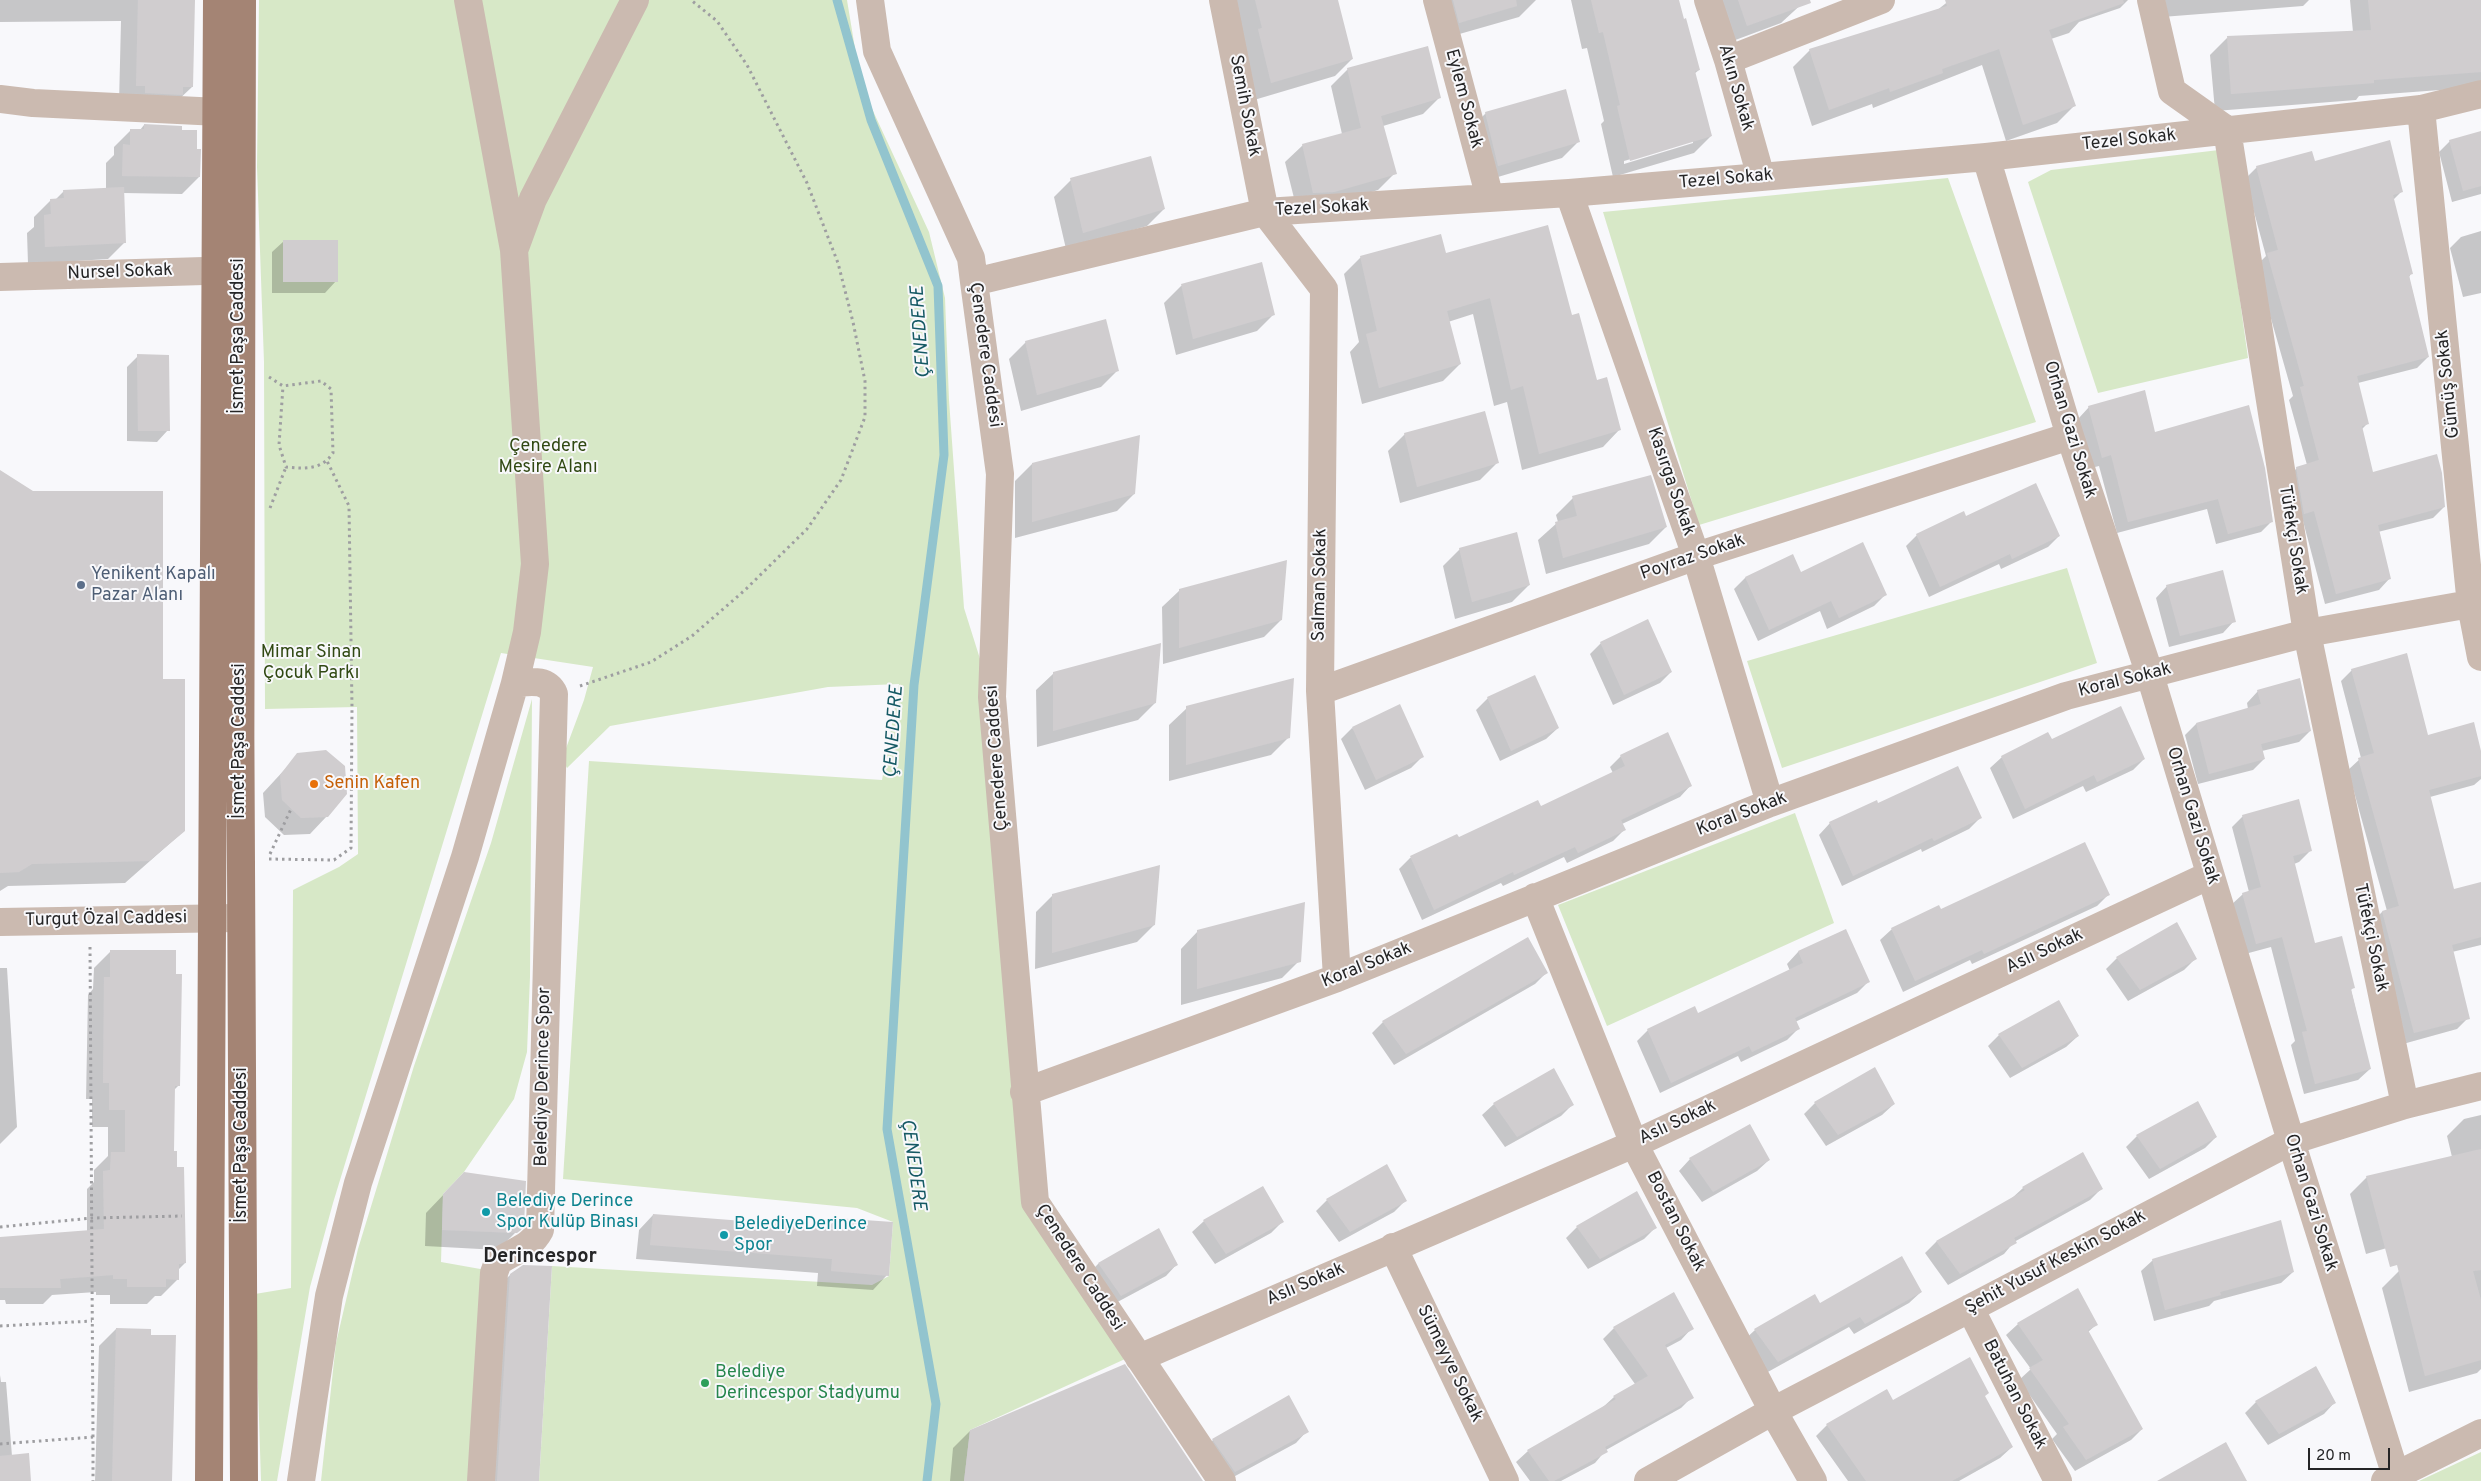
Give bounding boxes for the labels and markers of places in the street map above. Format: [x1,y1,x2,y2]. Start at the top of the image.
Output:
place label: Yenikent Kapalı Pazar Alanı [91,564,216,606]
marker: Yenikent Kapalı Pazar Alanı [75,579,87,591]
place label: Senin Kafen [324,773,420,795]
marker: Senin Kafen [308,778,320,790]
place label: Belediye Derince Spor Kulüp Binası [496,1191,639,1234]
marker: Belediye Derince Spor Kulüp Binası [480,1206,492,1218]
place label: BelediyeDerince Spor [734,1214,867,1256]
marker: BelediyeDerince Spor [718,1229,730,1241]
place label: Belediye Derincespor Stadyumu [715,1362,900,1405]
marker: Belediye Derincespor Stadyumu [699,1377,711,1389]

